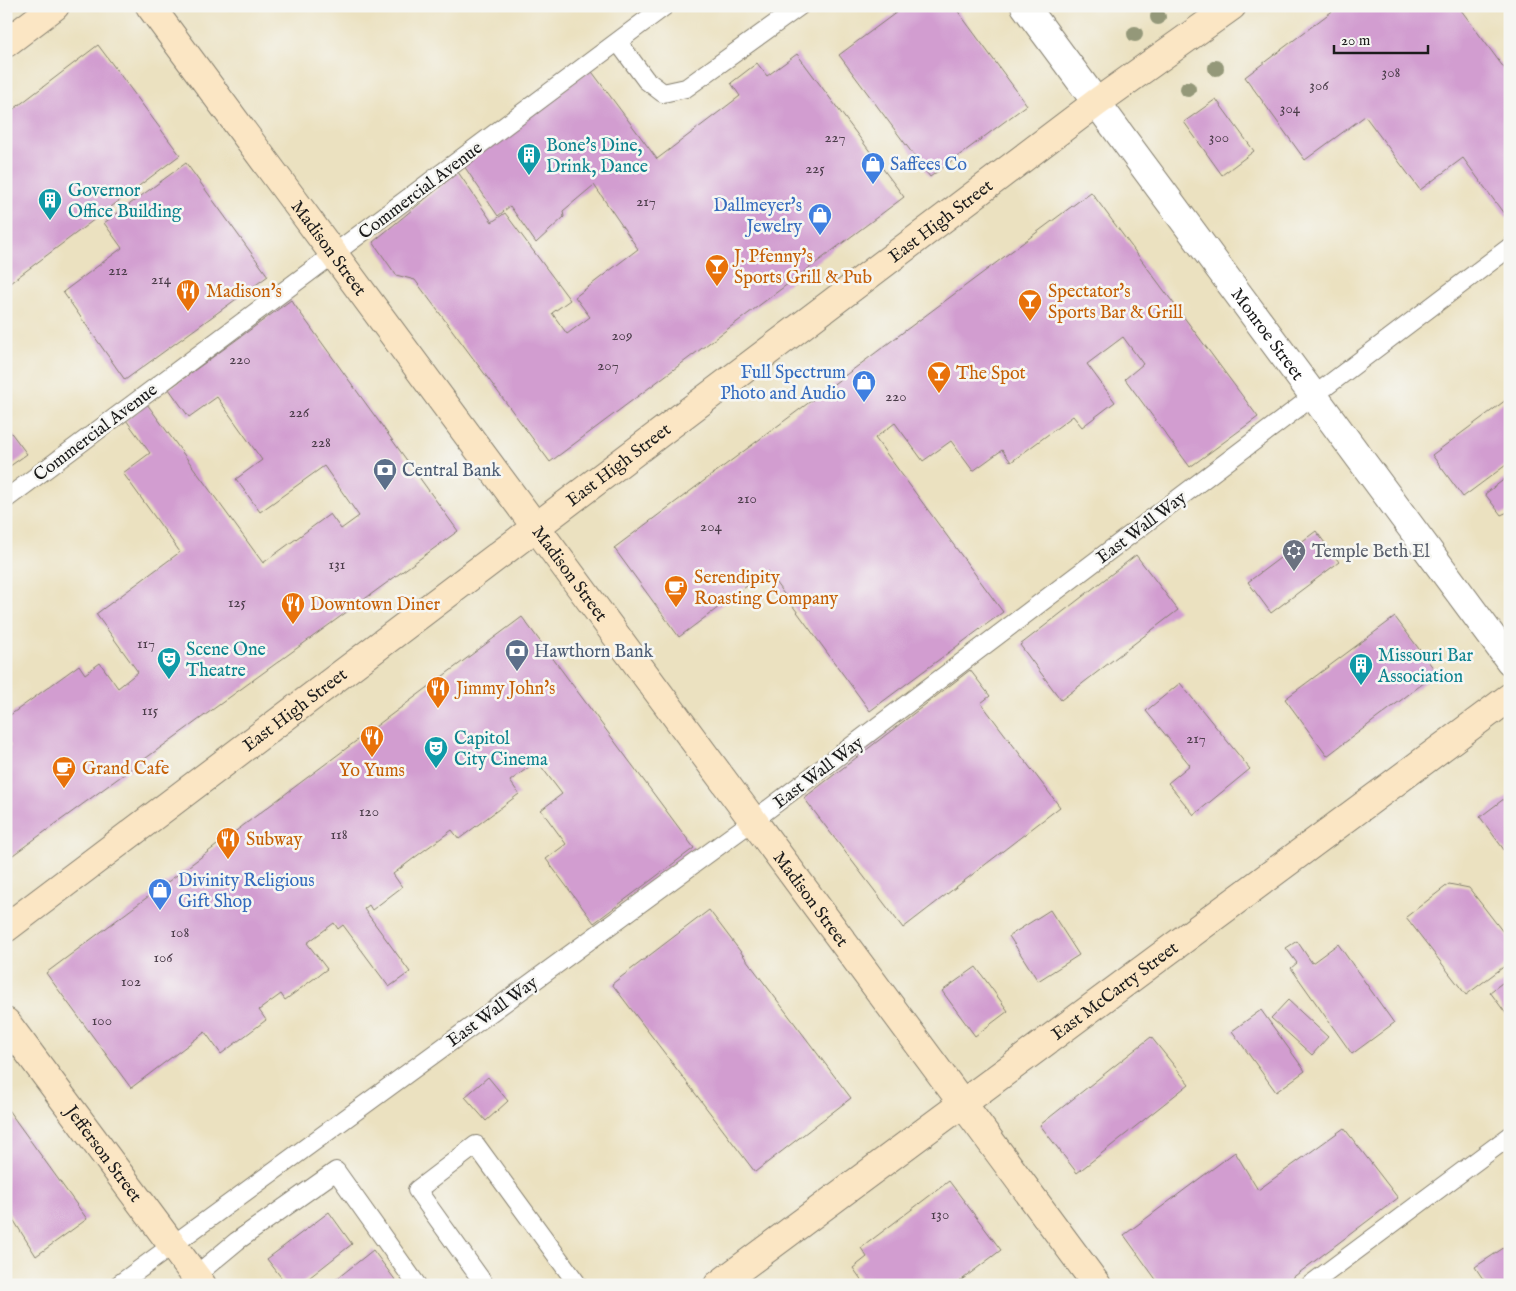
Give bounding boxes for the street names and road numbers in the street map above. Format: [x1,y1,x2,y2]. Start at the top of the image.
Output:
street label: Commercial Avenue [354,137,487,245]
street label: East High Street [885,175,998,269]
street label: Madison Street [285,196,371,301]
street label: Monroe Street [1225,284,1308,386]
street label: Commercial Avenue [29,379,162,487]
street label: East High Street [562,419,676,513]
street label: East Wall Way [1092,487,1192,570]
street label: Madison Street [526,522,612,627]
street label: East High Street [239,664,352,758]
street label: East Wall Way [769,732,869,815]
street label: Madison Street [767,847,853,952]
street label: East McCarty Street [1048,937,1184,1046]
street label: East Wall Way [443,971,543,1053]
street label: Jefferson Street [58,1100,146,1207]

